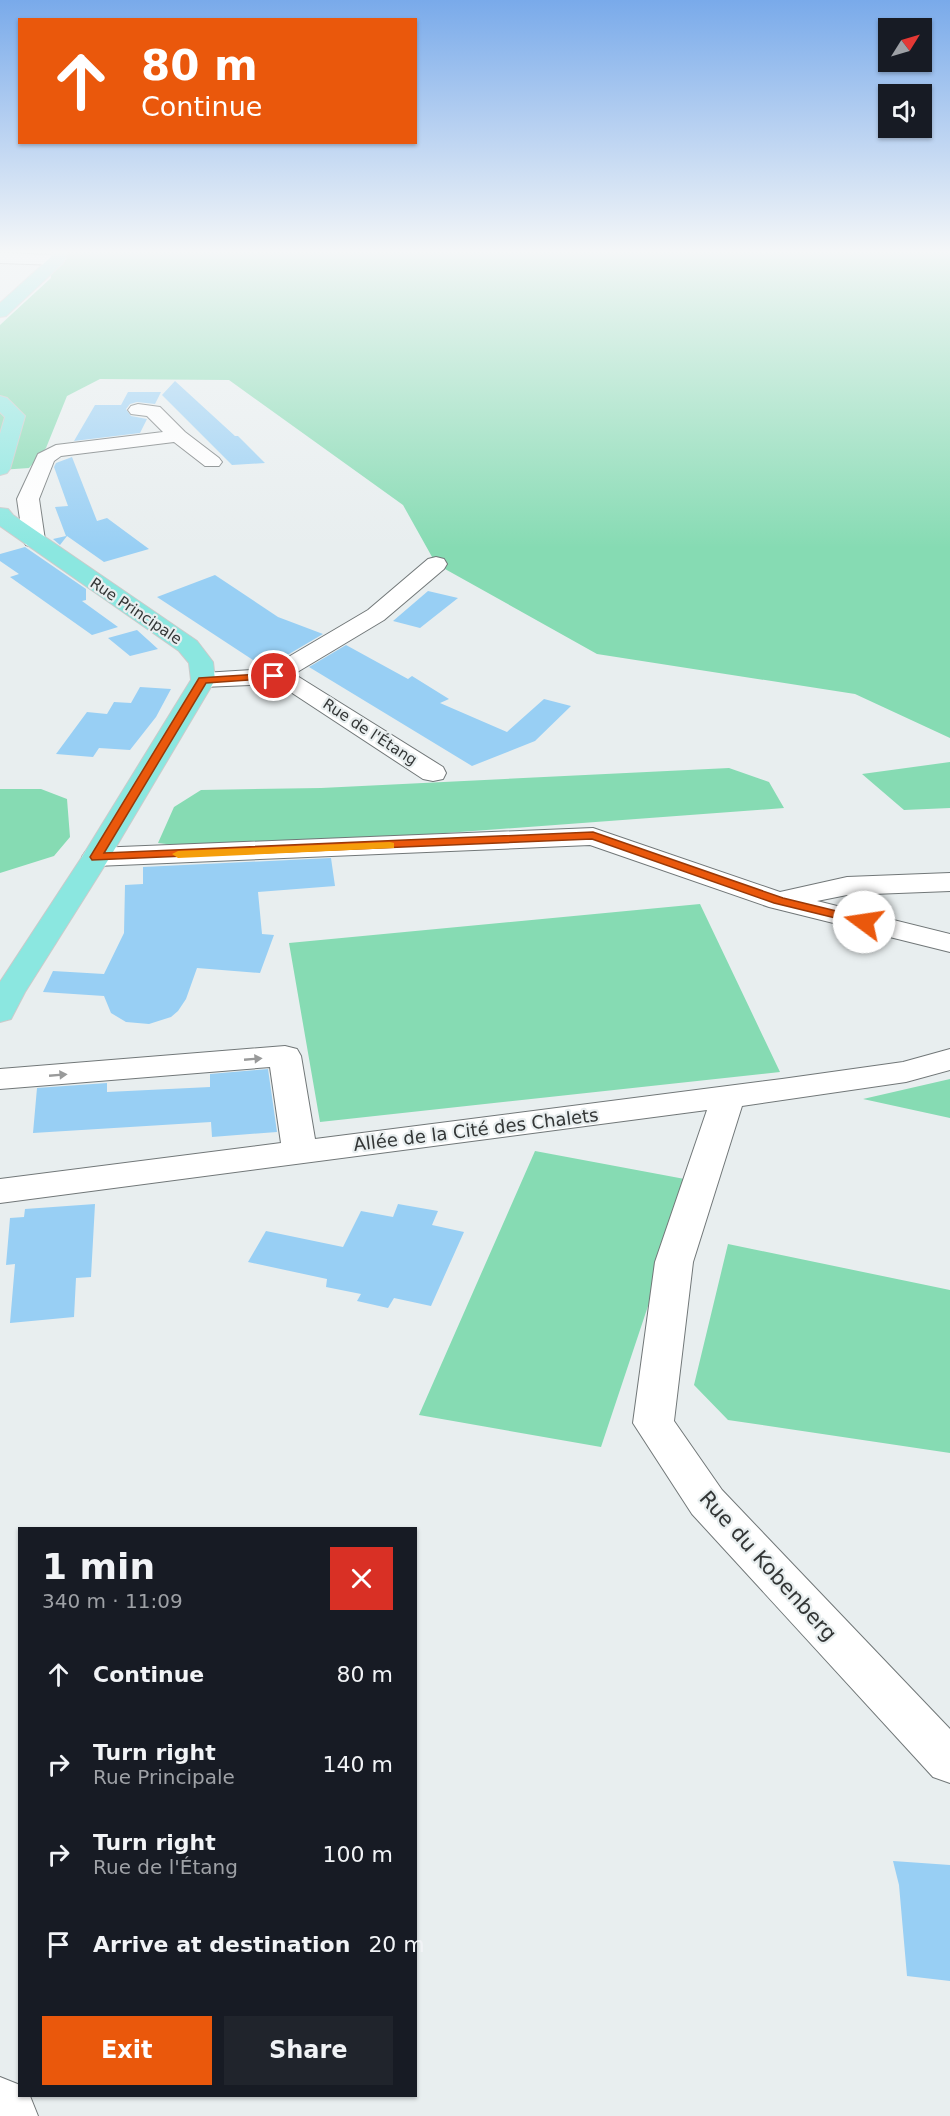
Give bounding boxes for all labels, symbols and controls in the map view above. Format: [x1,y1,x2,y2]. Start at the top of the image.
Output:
north arrow [878,18,932,72]
map controls [878,18,932,138]
text: 80 m [141,41,258,90]
icon: ahead [42,42,120,120]
button: sound [878,84,932,138]
text: Continue [141,91,262,122]
street label: Rue Principale [87,574,185,648]
pin [248,650,299,701]
icon: arrive [257,659,290,692]
street label: Rue de l'Étang [320,694,421,769]
position arrow [832,890,896,954]
one-way arrow [243,1054,262,1064]
one-way arrow [49,1070,68,1079]
street label: Allée de la Cité des Chalets [352,1104,600,1155]
street label: Rue du Kobenberg [695,1486,841,1646]
text: 1 min [42,1546,155,1587]
button: close [330,1547,393,1610]
text: 340 m · 11:09 [42,1589,183,1613]
icon: ahead [42,1658,75,1691]
text: Continue [93,1662,204,1687]
text: 80 m [337,1662,393,1687]
text: Turn right [93,1740,216,1765]
icon: right [42,1748,75,1781]
text: 140 m [323,1752,393,1777]
text: Rue Principale [93,1765,235,1789]
text: Turn right [93,1830,216,1855]
icon: right [42,1838,75,1871]
text: 100 m [323,1842,393,1867]
text: Rue de l'Étang [93,1855,238,1879]
icon: arrive [42,1928,75,1961]
text: Arrive at destination [93,1932,350,1957]
text: 20 m [368,1932,425,1957]
button: Exit [42,2016,212,2085]
button: Share [224,2016,393,2085]

